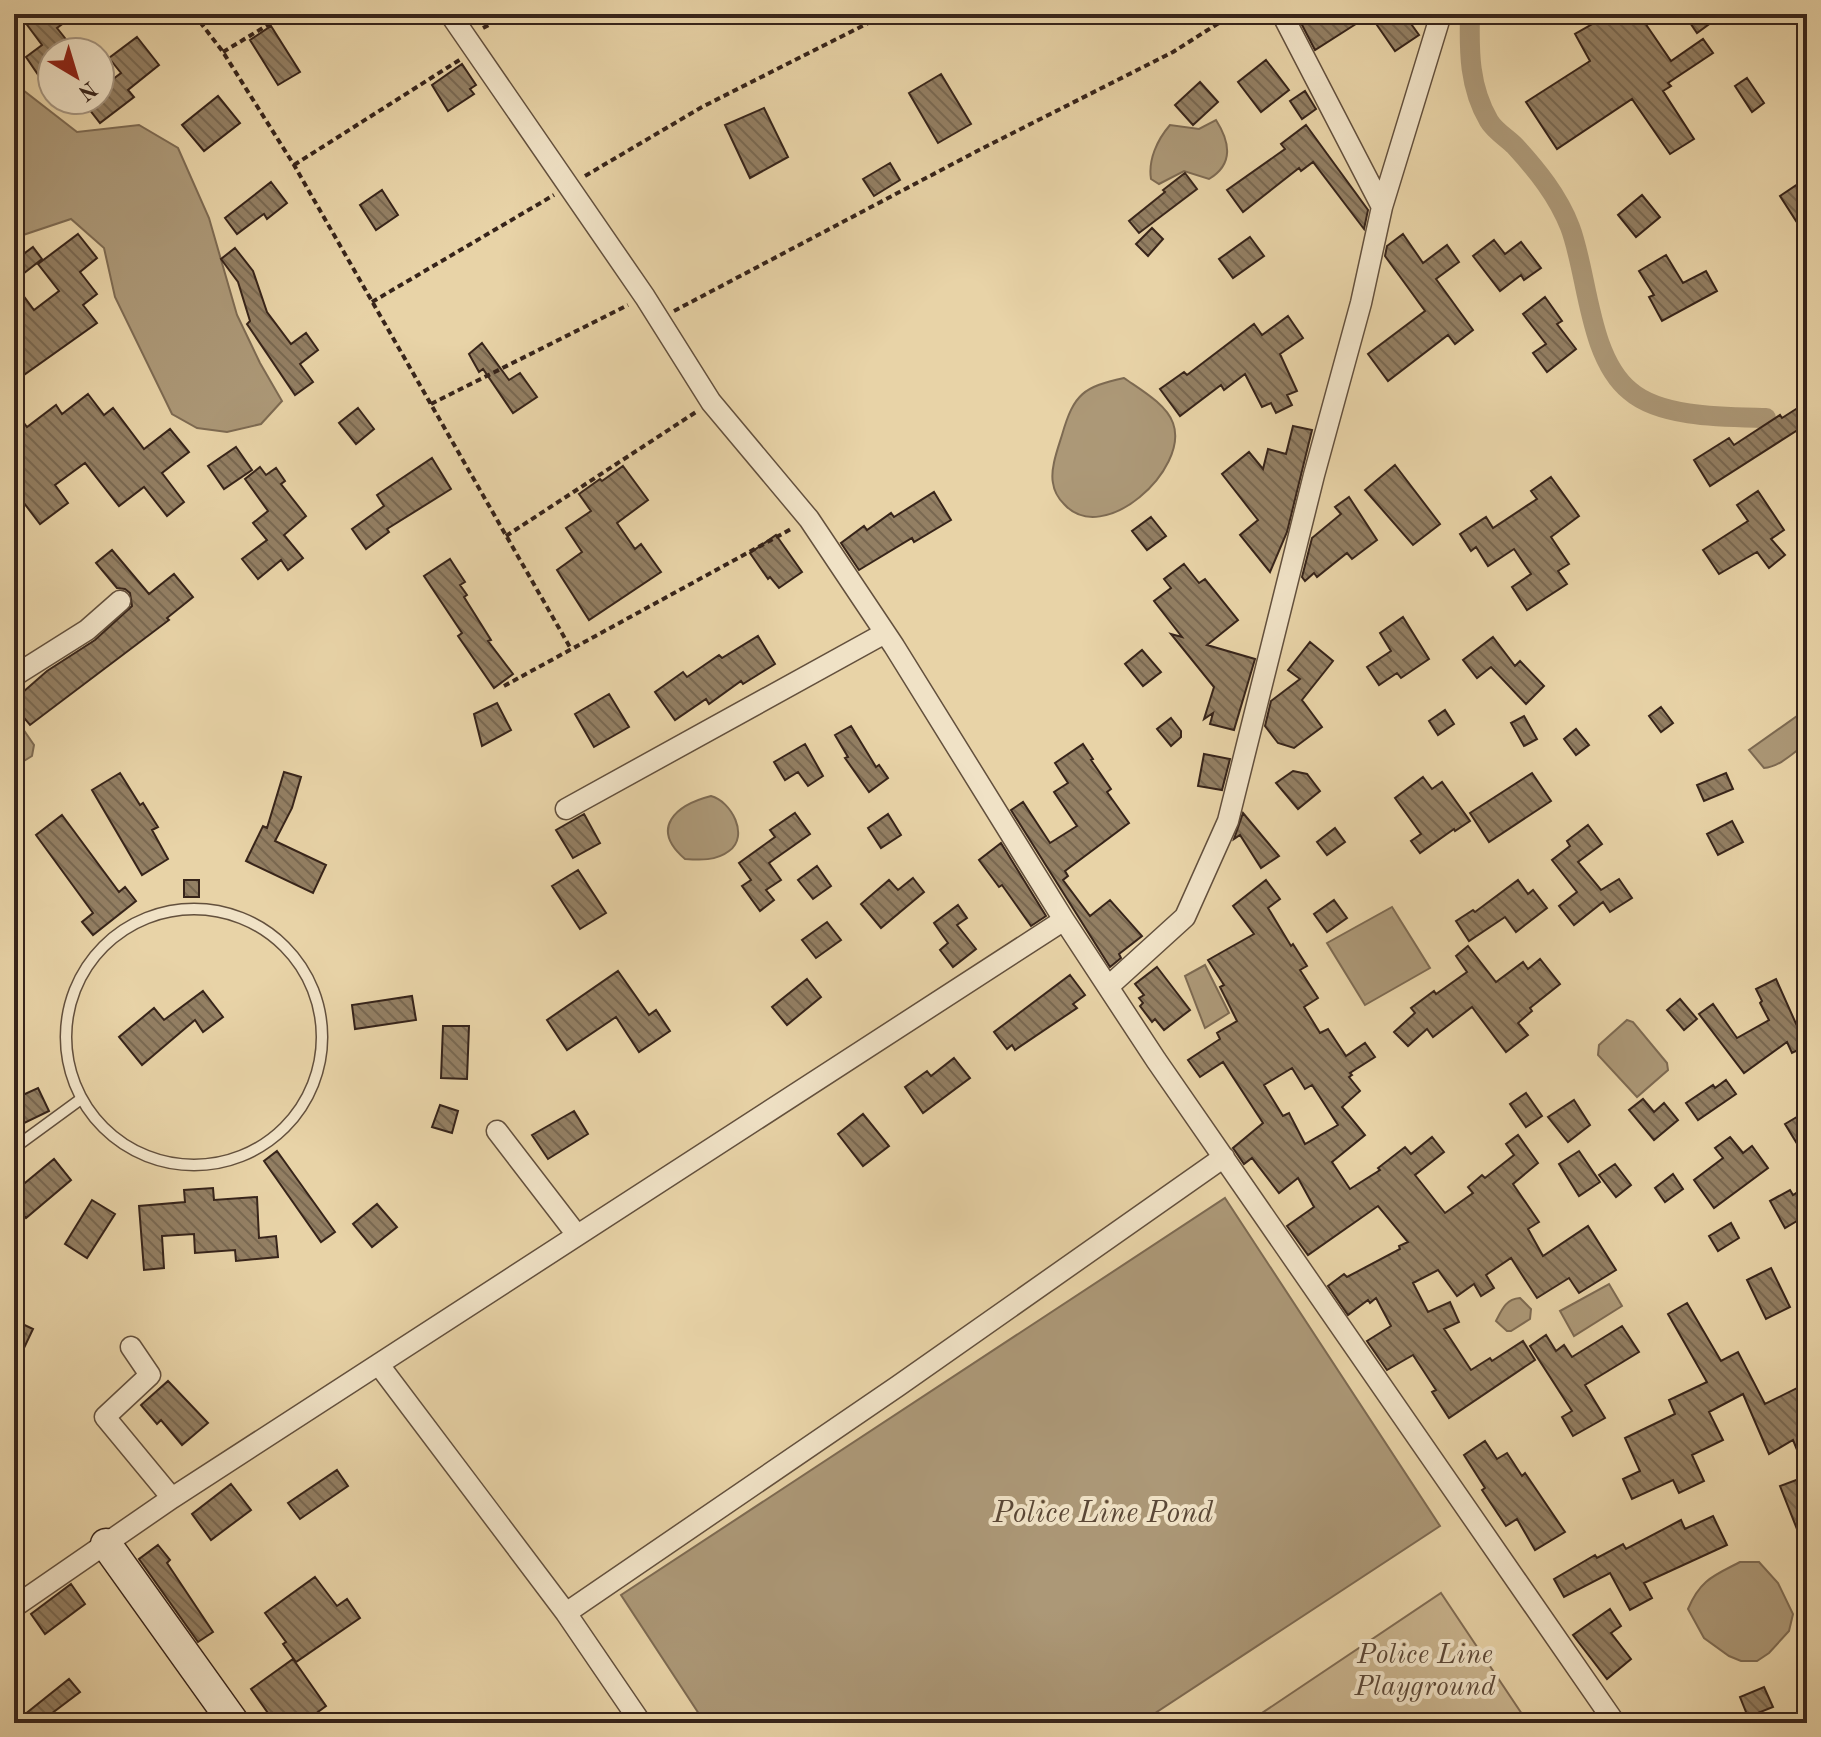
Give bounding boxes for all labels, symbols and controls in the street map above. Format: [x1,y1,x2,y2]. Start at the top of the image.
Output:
north arrow [36,36,116,116]
text: N [74,76,100,104]
water label: Police Line Pond [992,1499,1214,1529]
park label: Police Line Playground [1353,1642,1496,1702]

